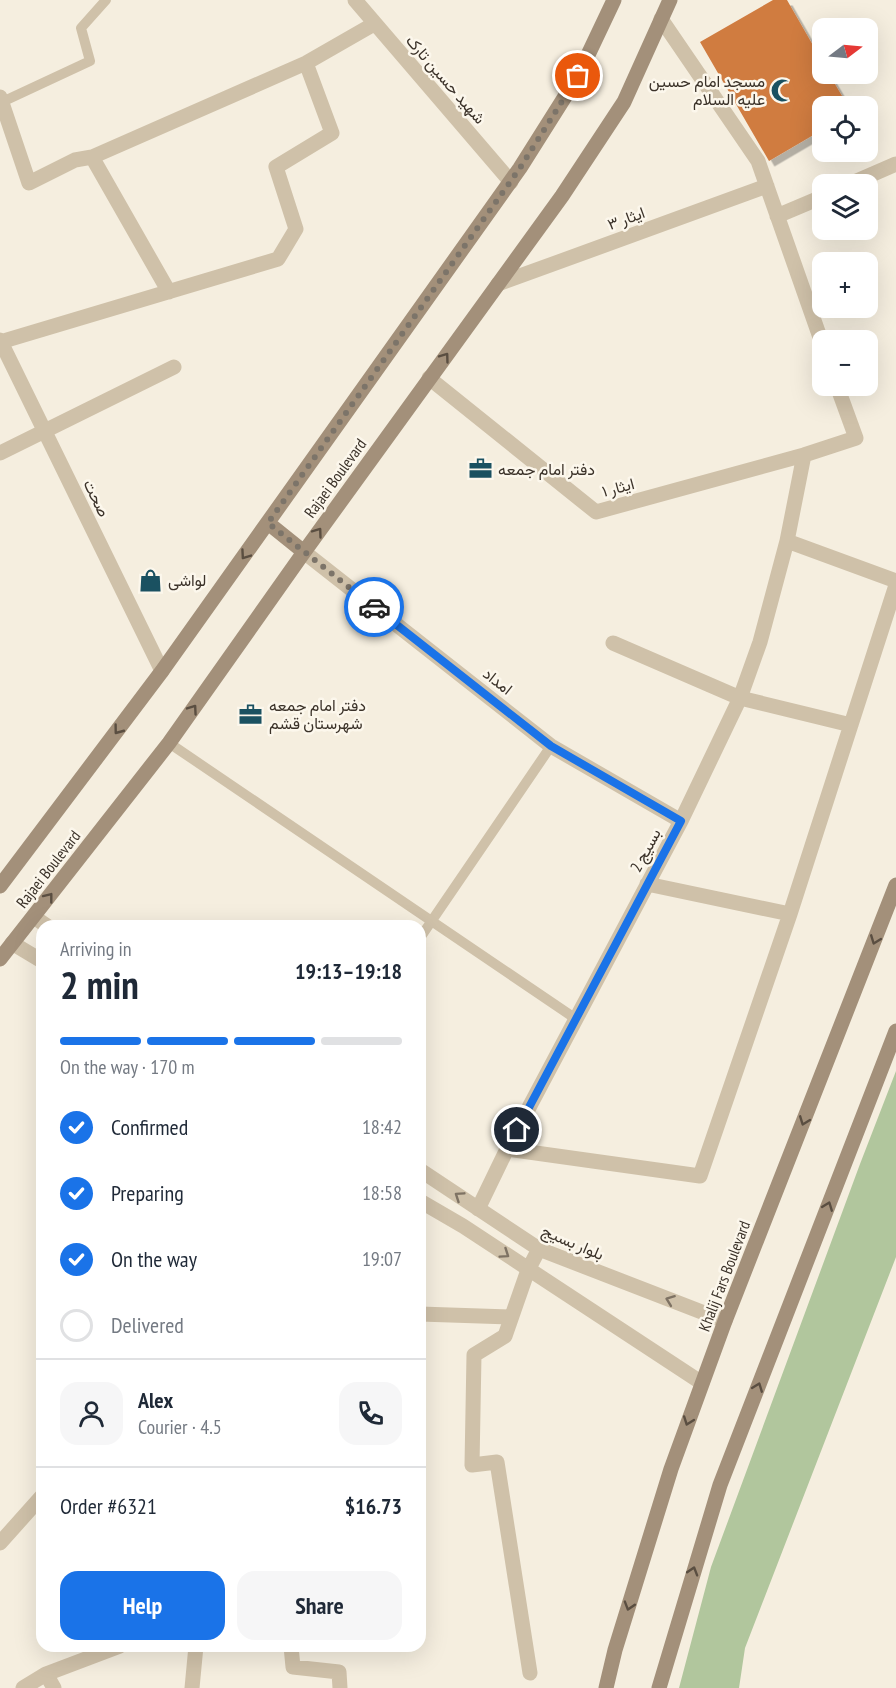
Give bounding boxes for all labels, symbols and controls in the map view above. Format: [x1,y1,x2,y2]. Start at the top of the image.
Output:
north arrow [812,18,878,84]
map controls [812,18,878,396]
street label: شهید حسین تارک [401,30,490,128]
pin [552,50,603,101]
icon: bag [561,59,594,92]
place label: مسجد امام حسین علیه السلام [649,71,765,110]
mosque icon: مسجد امام حسین علیه السلام [770,77,796,103]
button: locate [812,96,878,162]
button: layers [812,174,878,240]
street label: ایثار ۳ [605,202,648,235]
button: + [812,252,878,318]
button: − [812,330,878,396]
one-way arrow [437,353,448,364]
street label: Rajaei Boulevard [300,435,370,521]
office icon: دفتر امام جمعه [467,456,493,482]
place label: دفتر امام جمعه [498,459,595,480]
street label: ایثار ۱ [600,473,637,502]
street label: صحت [79,476,115,520]
one-way arrow [311,528,322,539]
one-way arrow [241,549,252,560]
shop icon: لواشی [137,567,163,593]
place label: لواشی [168,570,206,591]
courier [344,577,404,637]
icon: car [358,591,391,624]
street label: امداد [479,663,517,699]
place label: دفتر امام جمعه شهرستان قشم [269,695,366,734]
office icon: دفتر امام جمعه شهرستان قشم [238,701,264,727]
one-way arrow [186,704,197,715]
one-way arrow [114,723,125,734]
street label: بسیج 2 [625,825,667,876]
street label: Rajaei Boulevard [12,826,84,912]
one-way arrow [42,892,53,903]
one-way arrow [870,933,882,944]
text: Arriving in [60,936,132,962]
text: 19:13–19:18 [295,957,402,985]
text: 2 min [60,959,139,1010]
text: On the way · 170 m [60,1054,195,1080]
pin [491,1104,542,1155]
icon: check [60,1111,93,1144]
text: Confirmed [111,1113,188,1141]
icon: home [500,1113,533,1146]
text: 18:42 [362,1114,402,1140]
one-way arrow [798,1115,811,1126]
icon: check [60,1177,93,1210]
text: Preparing [111,1179,184,1207]
text: 18:58 [362,1180,402,1206]
one-way arrow [455,1192,466,1203]
one-way arrow [821,1201,834,1211]
street label: Khalij Fars Boulevard [694,1218,754,1334]
street label: بلوار بسیج [538,1220,607,1266]
icon: check [60,1243,93,1276]
text: On the way [111,1245,197,1273]
text: 19:07 [362,1246,402,1272]
one-way arrow [498,1247,509,1258]
one-way arrow [665,1295,676,1307]
text: Delivered [111,1311,184,1339]
button: person [60,1382,123,1445]
button: phone [339,1382,402,1445]
one-way arrow [751,1383,763,1394]
text: Alex [138,1386,173,1414]
text: Courier · 4.5 [138,1414,222,1440]
one-way arrow [683,1415,696,1425]
text: Order #6321 [60,1492,157,1520]
text: $16.73 [345,1492,402,1520]
one-way arrow [686,1566,699,1577]
button: Help [60,1571,225,1640]
button: Share [237,1571,402,1640]
one-way arrow [624,1600,636,1611]

